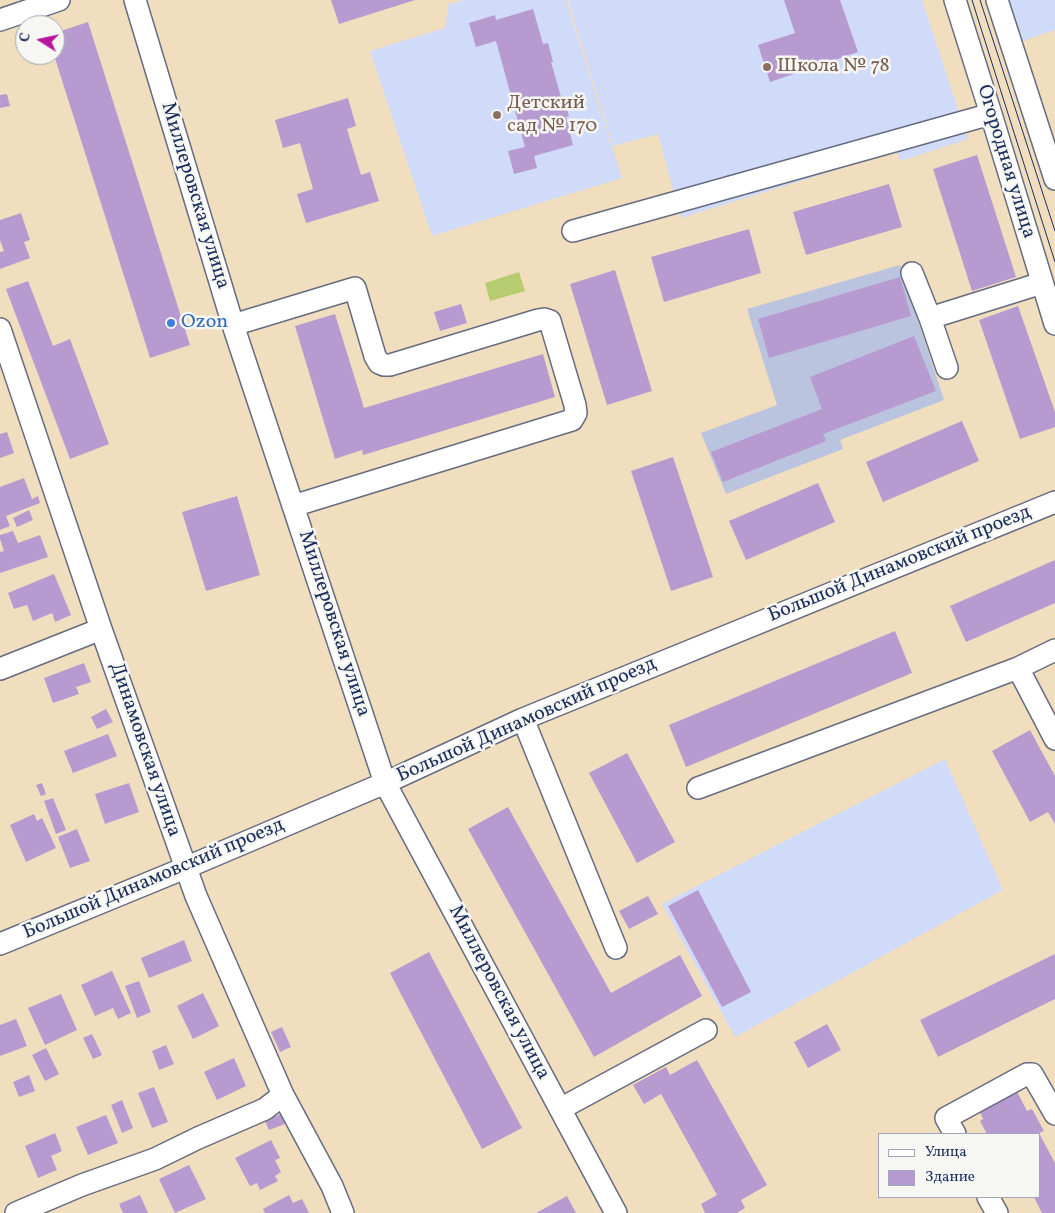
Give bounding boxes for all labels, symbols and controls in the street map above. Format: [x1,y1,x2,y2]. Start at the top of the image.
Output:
north arrow [15,15,65,65]
text: С [16,31,36,44]
place label: Школа № 78 [777,55,890,79]
marker: Школа № 78 [761,61,773,73]
street label: Огородная улица [970,82,1040,242]
place label: Детский сад № 170 [507,92,597,139]
street label: Миллеровская улица [154,100,234,292]
marker: Детский сад № 170 [491,109,503,121]
place label: Ozon [181,311,228,335]
marker: Ozon [165,317,177,329]
street label: Большой Динамовский проезд [765,501,1035,629]
street label: Миллеровская улица [292,528,374,720]
street label: Большой Динамовский проезд [394,653,660,789]
street label: Динамовская улица [103,660,185,840]
street label: Большой Динамовский проезд [20,814,288,946]
street label: Миллеровская улица [442,902,554,1084]
legend [878,1133,1040,1198]
text: Улица [925,1142,967,1163]
text: Здание [925,1167,975,1188]

